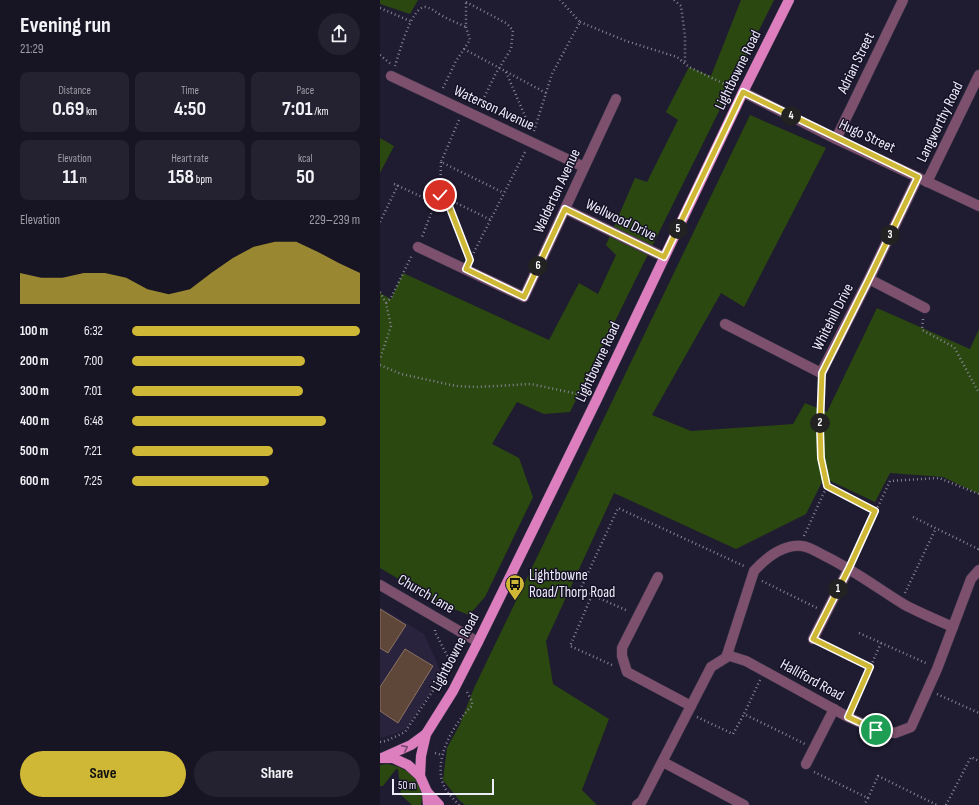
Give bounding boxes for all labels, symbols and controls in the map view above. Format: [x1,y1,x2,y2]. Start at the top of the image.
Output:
text: Evening run [20,12,111,39]
button: share [318,13,360,55]
street label: Lightbowne Road [711,27,765,113]
street label: Adrian Street [833,29,879,98]
text: 21:29 [20,41,44,57]
street label: Langworthy Road [912,79,968,165]
street label: Waterson Avenue [451,81,537,135]
text: Distance [58,84,91,97]
text: Time [181,84,199,97]
text: Pace [297,84,314,97]
text: 0.69 [52,97,84,121]
text: 4:50 [174,97,206,121]
text: 7:01 [282,97,313,121]
text: km [84,105,97,118]
text: /km [313,105,329,118]
pin: 4 [781,106,801,126]
text: 4 [788,109,794,122]
street label: Hugo Street [836,115,899,157]
street label: Walderton Avenue [529,146,585,236]
text: Elevation [58,152,92,165]
text: Heart rate [171,152,209,165]
text: kcal [298,152,313,165]
text: 11 [62,165,78,189]
text: 158 [168,165,194,189]
text: 50 [296,165,314,189]
text: m [78,173,87,186]
text: bpm [194,173,212,186]
pin [423,178,457,212]
icon: check [429,184,451,206]
street label: Wellwood Drive [582,195,660,245]
text: Elevation [20,212,60,228]
text: 229–239 m [309,212,360,228]
pin: 5 [668,219,688,239]
text: 5 [676,222,680,235]
pin: 3 [880,225,900,245]
text: 3 [888,228,892,241]
pin: 6 [528,256,548,276]
text: 6 [535,259,541,272]
street label: Whitehill Drive [808,280,858,354]
street label: Lightbowne Road [571,319,625,405]
text: 100 m [20,323,48,339]
text: 6:32 [84,323,103,339]
text: 200 m [20,353,49,369]
text: 7:00 [84,353,103,369]
text: 300 m [20,383,49,399]
text: 7:01 [84,383,102,399]
text: 400 m [20,413,49,429]
text: 6:48 [84,413,103,429]
pin: 2 [810,413,830,433]
text: 2 [818,416,822,429]
text: 500 m [20,443,49,459]
text: 7:21 [84,443,102,459]
text: 600 m [20,473,49,489]
text: 7:25 [84,473,102,489]
place label: Lightbowne Road/Thorp Road [529,566,615,602]
street label: Church Lane [394,570,458,618]
bus stop icon: Lightbowne Road/Thorp Road [504,573,526,601]
pin: 1 [828,579,848,599]
text: 1 [836,582,840,595]
street label: Lightbowne Road [426,610,484,694]
street label: Halliford Road [777,655,847,705]
pin [859,713,893,747]
icon: arrive [865,719,887,741]
one-way arrow [401,745,409,752]
button: Save [20,751,186,797]
button: Share [194,751,360,797]
scale bar [392,777,494,796]
text: 50 m [398,779,416,792]

